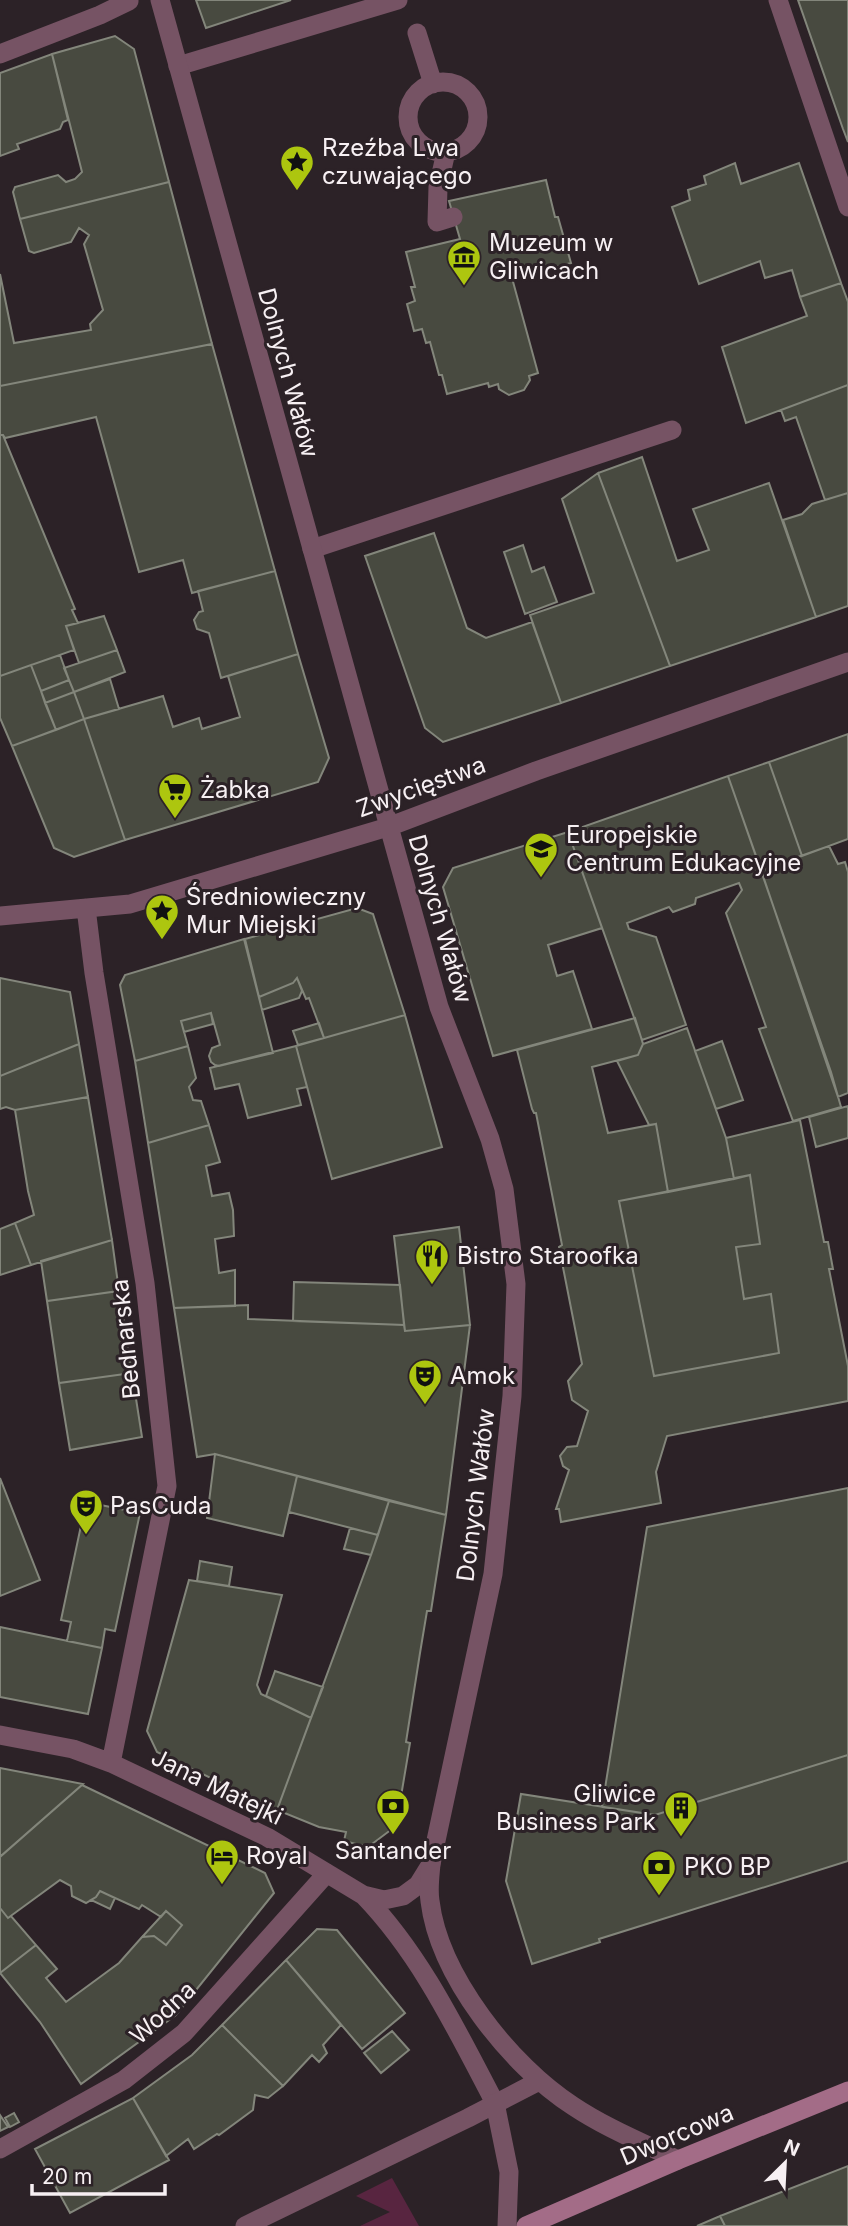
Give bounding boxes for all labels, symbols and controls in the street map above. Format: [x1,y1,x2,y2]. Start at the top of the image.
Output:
place label: Rzeźba Lwa czuwającego [322,133,472,190]
place icon: Rzeźba Lwa czuwającego [278,143,316,192]
place label: Muzeum w Gliwicach [489,228,613,285]
museum icon: Muzeum w Gliwicach [445,238,483,287]
street label: Dolnych Wałów [252,285,325,461]
street label: Zwycięstwa [352,750,489,823]
supermarket icon: Żabka [156,771,194,820]
place label: Żabka [200,775,270,804]
place label: Europejskie Centrum Edukacyjne [566,820,801,877]
school or university icon: Europejskie Centrum Edukacyjne [522,830,560,879]
street label: Dolnych Wałów [403,831,478,1007]
place label: Średniowieczny Mur Miejski [186,882,366,939]
place icon: Średniowieczny Mur Miejski [143,892,181,941]
restaurant icon: Bistro Staroofka [413,1237,451,1286]
place label: Bistro Staroofka [457,1241,639,1270]
street label: Bednarska [105,1278,146,1400]
theatre icon: Amok [406,1357,444,1406]
place label: Amok [450,1361,515,1390]
street label: Dolnych Wałów [450,1407,501,1583]
theatre icon: PasCuda [67,1487,105,1536]
place label: PasCuda [110,1491,211,1520]
street label: Jana Matejki [147,1742,288,1831]
place label: Gliwice Business Park [496,1779,656,1836]
bank icon: Santander [374,1787,412,1836]
building icon: Gliwice Business Park [662,1789,700,1838]
place label: Santander [335,1836,451,1865]
hotel icon: Royal [203,1837,241,1886]
place label: Royal [246,1841,308,1870]
bank icon: PKO BP [640,1848,678,1897]
place label: PKO BP [684,1852,771,1881]
street label: Wodna [124,1975,201,2050]
street label: Dworcowa [616,2098,738,2171]
north arrow [750,2128,820,2198]
text: N [780,2134,803,2161]
scale bar [32,2152,164,2196]
text: 20 m [42,2164,92,2189]

